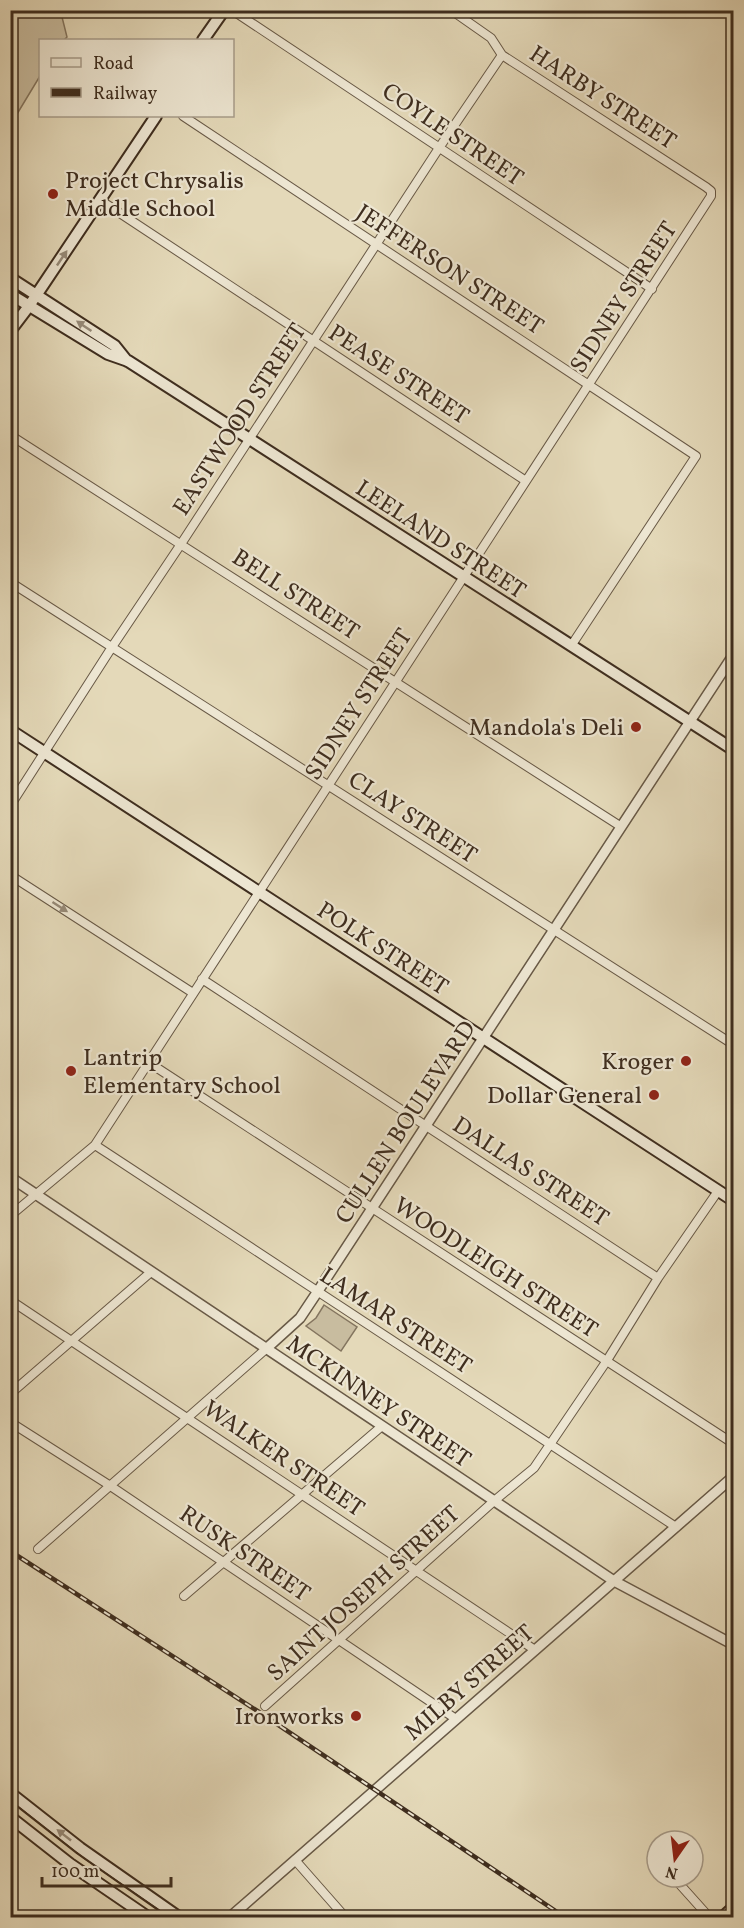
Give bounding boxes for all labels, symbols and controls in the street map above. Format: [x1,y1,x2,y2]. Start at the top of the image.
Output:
street label: HARBY STREET [522,38,682,159]
legend [39,39,234,117]
text: Road [93,52,134,77]
street label: COYLE STREET [374,76,530,196]
text: Railway [93,82,157,107]
place label: Project Chrysalis Middle School [65,165,244,227]
marker: Project Chrysalis Middle School [46,187,60,201]
street label: JEFFERSON STREET [348,197,550,344]
street label: SIDNEY STREET [563,216,687,381]
one-way arrow [56,250,68,266]
street label: EASTWOOD STREET [166,317,316,523]
street label: PEASE STREET [321,317,475,434]
one-way arrow [76,321,92,332]
street label: LEELAND STREET [348,473,532,609]
street label: BELL STREET [225,542,365,650]
street label: SIDNEY STREET [298,623,422,788]
place label: Mandola's Deli [469,712,624,746]
marker: Mandola's Deli [629,720,643,734]
street label: CLAY STREET [341,764,483,873]
street label: POLK STREET [310,894,454,1005]
one-way arrow [52,901,68,912]
street label: CULLEN BOULEVARD [328,1015,485,1231]
place label: Lantrip Elementary School [83,1042,281,1104]
place label: Kroger [601,1046,674,1080]
marker: Kroger [679,1054,693,1068]
marker: Lantrip Elementary School [64,1064,78,1078]
place label: Dollar General [487,1080,642,1114]
marker: Dollar General [647,1088,661,1102]
street label: DALLAS STREET [445,1109,615,1236]
street label: WOODLEIGH STREET [386,1190,604,1348]
street label: LAMAR STREET [312,1260,478,1384]
street label: MCKINNEY STREET [279,1328,477,1477]
street label: WALKER STREET [195,1393,371,1526]
street label: RUSK STREET [172,1498,316,1611]
street label: SAINT JOSEPH STREET [260,1499,468,1690]
street label: MILBY STREET [398,1617,543,1750]
place label: Ironworks [235,1701,344,1735]
marker: Ironworks [349,1709,363,1723]
one-way arrow [56,1829,72,1842]
north arrow [645,1829,705,1889]
scale bar [42,1850,171,1888]
text: N [663,1859,680,1884]
text: 100 m [51,1860,100,1885]

